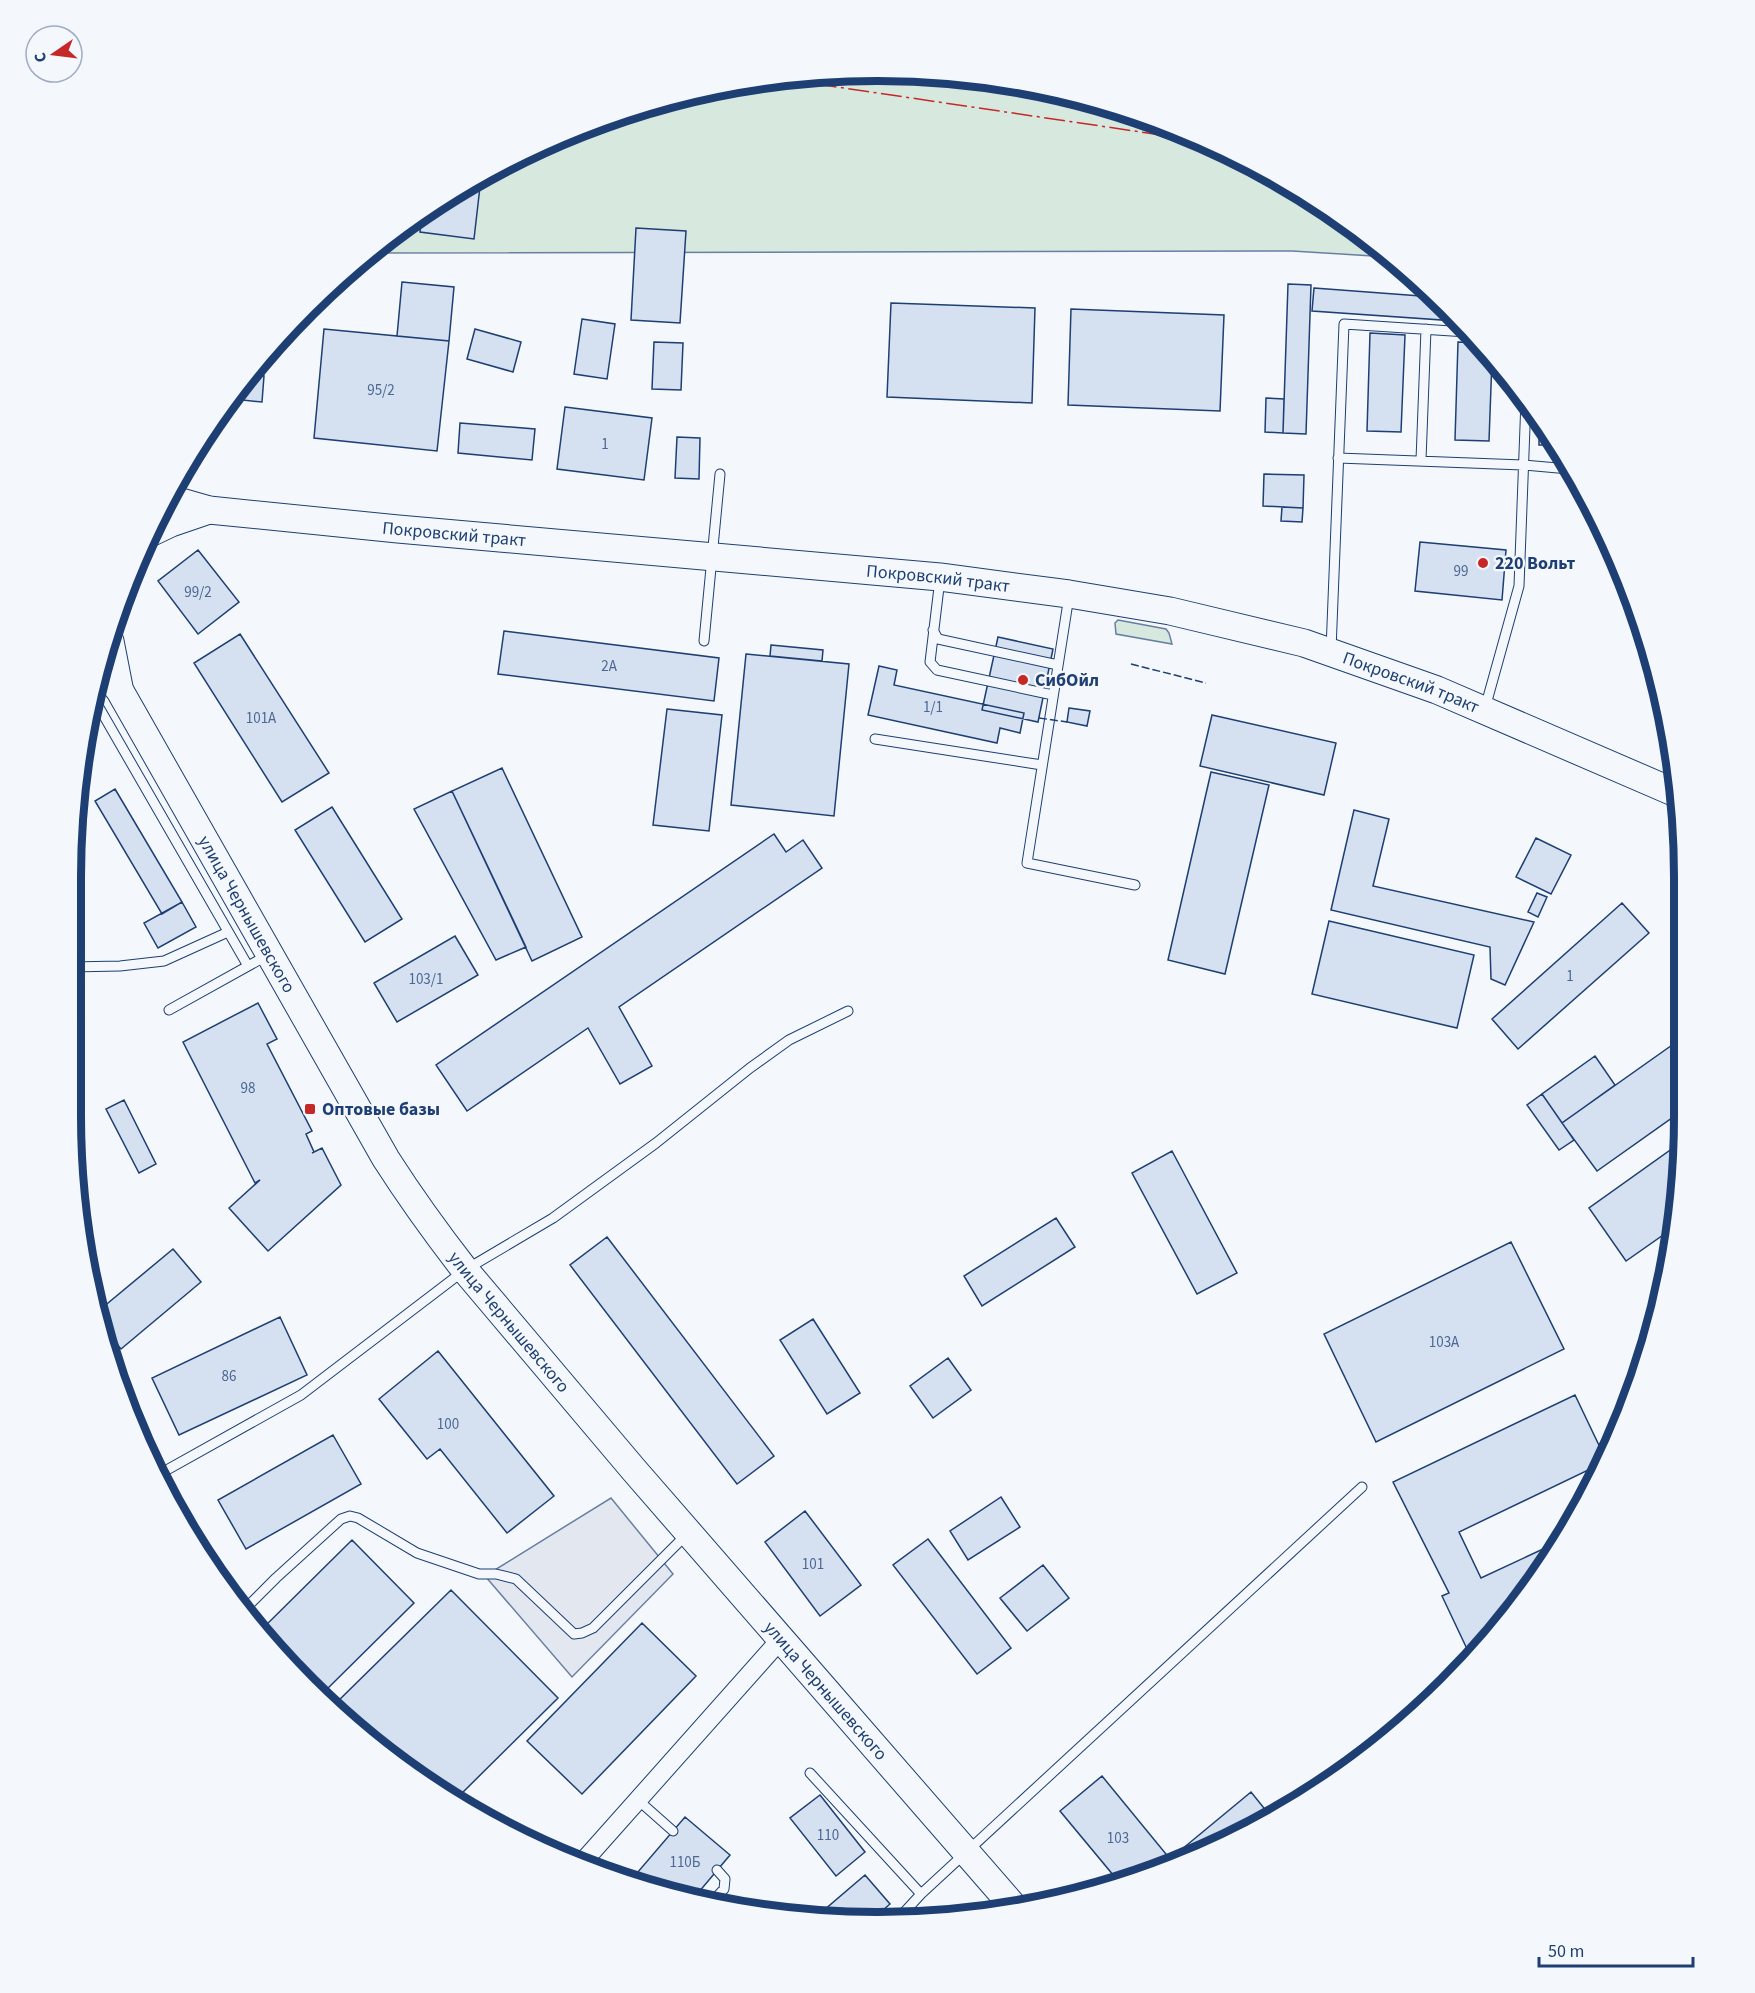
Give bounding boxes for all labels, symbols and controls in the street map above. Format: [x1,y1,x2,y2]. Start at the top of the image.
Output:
north arrow [24,24,84,84]
text: С [29,50,52,65]
house number: 95/2 [367,380,395,401]
house number: 1 [601,434,609,455]
street label: Покровский тракт [381,515,527,553]
place label: 220 Вольт [1495,551,1575,576]
marker: 220 Вольт [1476,556,1490,570]
street label: Покровский тракт [865,558,1011,599]
house number: 99 [1454,561,1468,582]
house number: 99/2 [184,582,212,603]
street label: Покровский тракт [1339,645,1483,719]
house number: 2А [601,656,618,677]
place label: СибОйл [1035,668,1099,693]
marker: СибОйл [1016,673,1030,687]
house number: 1/1 [923,697,943,718]
house number: 101А [246,708,277,729]
street label: улица Чернышевского [192,831,302,998]
house number: 1 [1566,966,1574,987]
house number: 103/1 [408,969,444,990]
house number: 98 [241,1078,255,1099]
place label: Оптовые базы [322,1097,440,1122]
marker: Оптовые базы [303,1102,317,1116]
street label: улица Чернышевского [443,1246,576,1398]
house number: 103А [1429,1332,1460,1353]
house number: 86 [222,1366,236,1387]
house number: 100 [437,1414,459,1435]
house number: 101 [802,1554,824,1575]
street label: улица Чернышевского [758,1615,893,1766]
house number: 110 [817,1825,839,1846]
house number: 103 [1107,1828,1129,1849]
house number: 110Б [669,1852,701,1873]
scale bar [1539,1930,1694,1968]
text: 50 m [1548,1939,1584,1964]

